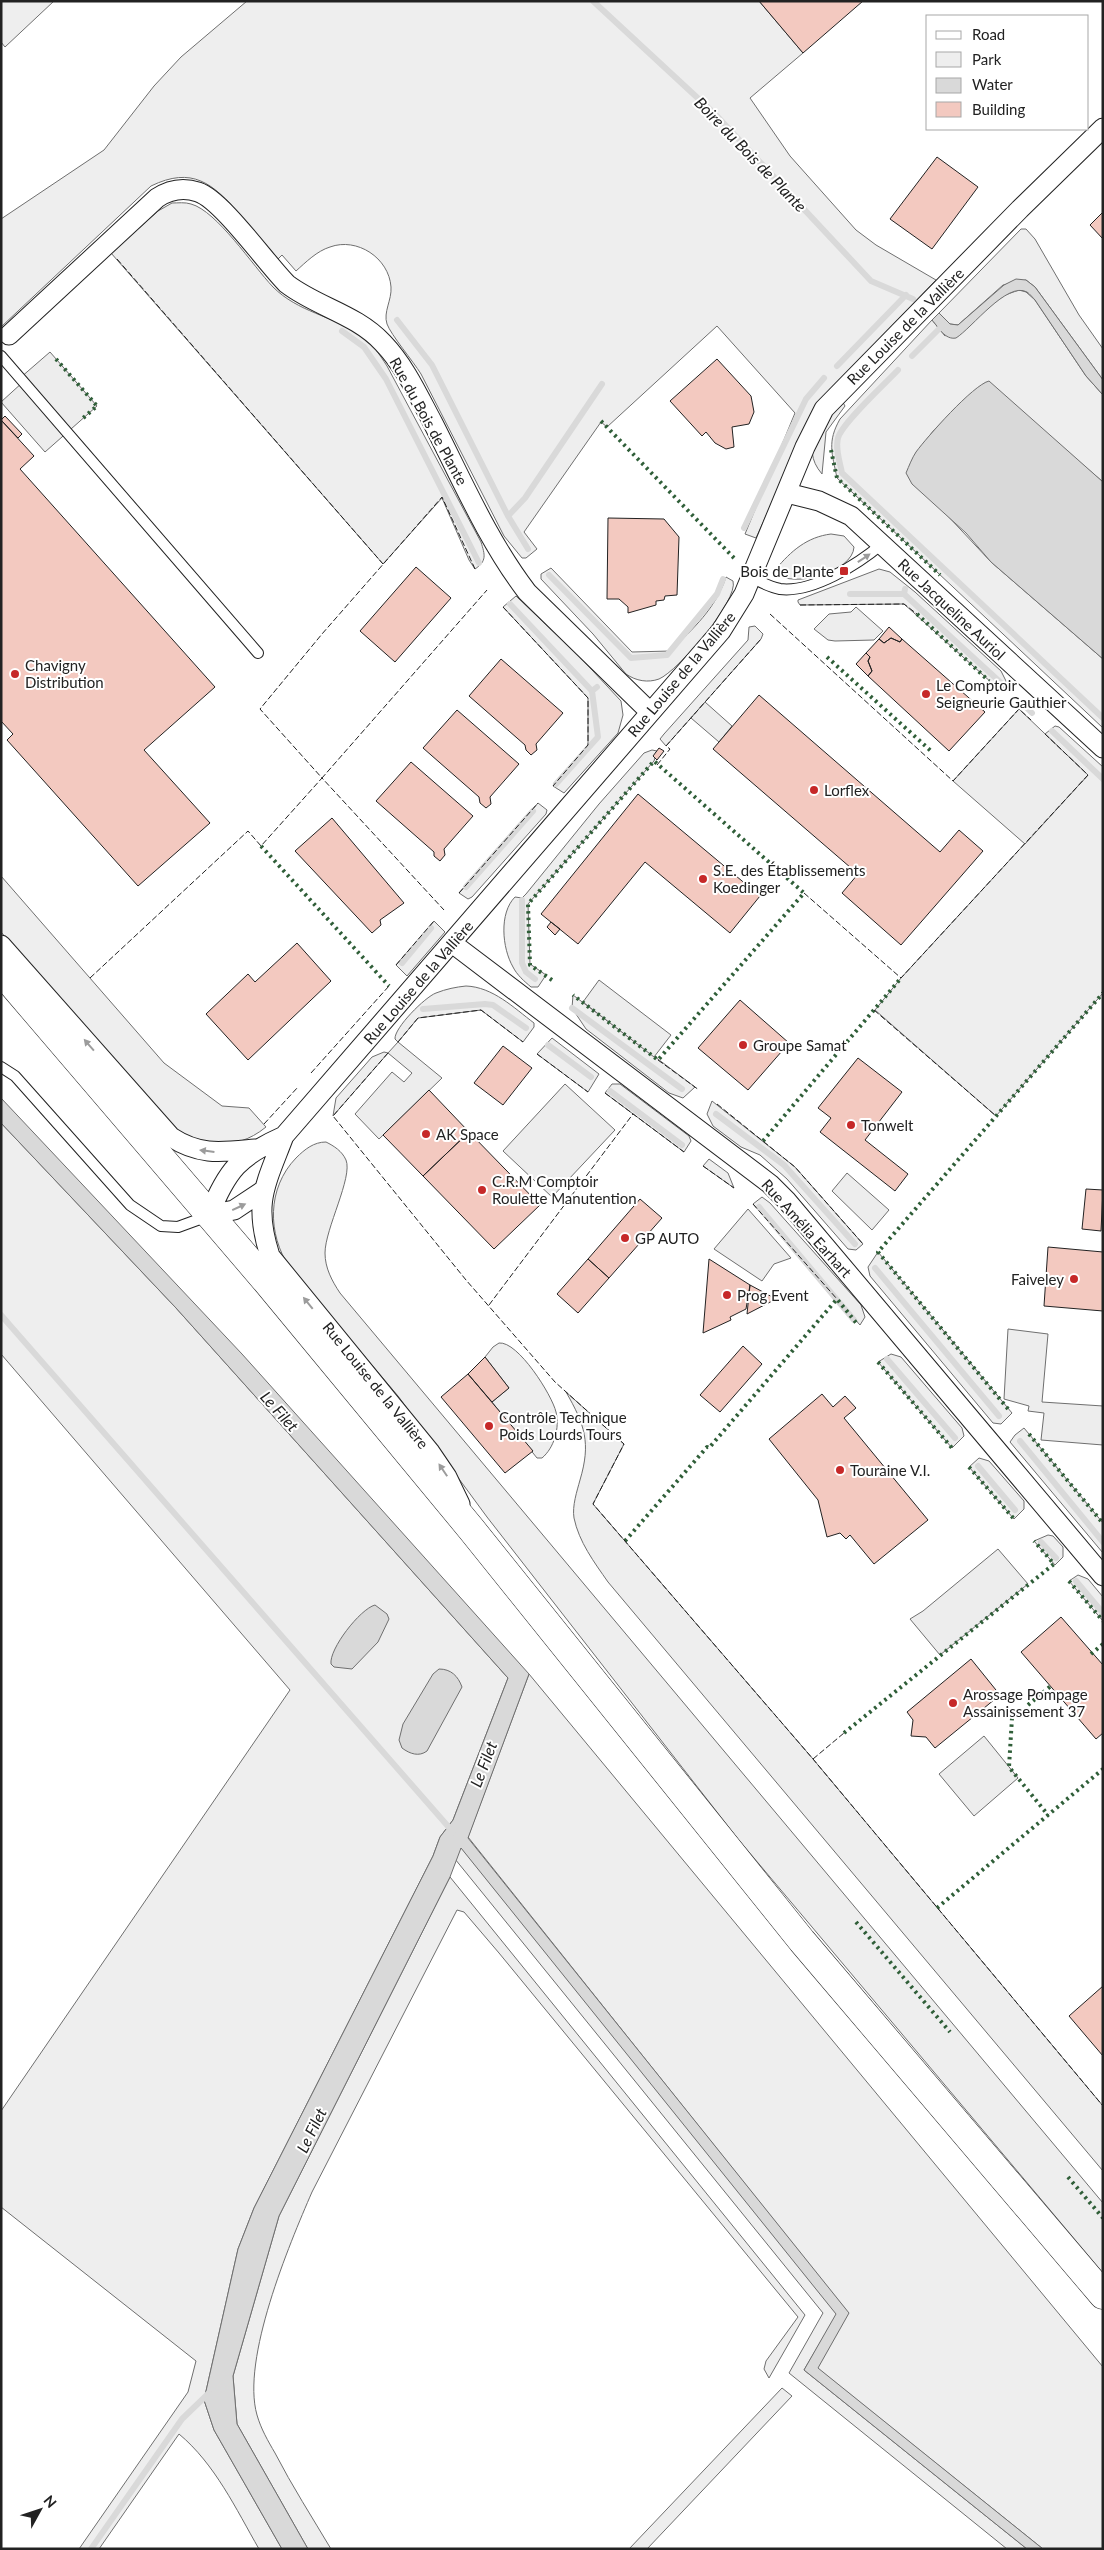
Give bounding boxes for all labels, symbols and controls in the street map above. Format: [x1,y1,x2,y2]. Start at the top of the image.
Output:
legend [926,15,1089,130]
text: Road [972,25,1005,43]
text: Park [972,50,1002,68]
text: Water [972,75,1013,93]
water label: Boire du Bois de Plante [691,93,811,216]
text: Building [972,100,1025,118]
street label: Rue Louise de la Vallière [843,264,967,388]
street label: Rue du Bois de Plante [386,354,472,488]
one-way arrow [857,553,871,563]
street label: Rue Jacqueline Auriol [895,555,1009,663]
place label: Bois de Plante [740,562,834,580]
marker: Bois de Plante [838,565,850,577]
street label: Rue Louise de la Vallière [623,608,739,740]
place label: Chavigny Distribution [25,656,104,691]
marker: Chavigny Distribution [9,668,21,680]
place label: Le Comptoir Seigneurie Gauthier [936,676,1067,711]
marker: Le Comptoir Seigneurie Gauthier [920,688,932,700]
place label: Lorflex [824,781,870,799]
marker: Lorflex [808,784,820,796]
place label: S.E. des Établissements Koedinger [713,861,865,896]
marker: S.E. des Établissements Koedinger [697,873,709,885]
street label: Rue Louise de la Vallière [359,917,477,1047]
place label: Groupe Samat [753,1036,847,1054]
one-way arrow [84,1038,95,1051]
marker: Groupe Samat [737,1039,749,1051]
place label: Tonwelt [861,1116,914,1134]
marker: Tonwelt [845,1119,857,1131]
place label: AK Space [436,1125,499,1143]
marker: AK Space [420,1128,432,1140]
one-way arrow [199,1147,215,1155]
place label: C.R.M Comptoir Roulette Manutention [492,1172,637,1207]
street label: Rue Amélia Earhart [758,1175,856,1281]
marker: C.R.M Comptoir Roulette Manutention [476,1184,488,1196]
one-way arrow [231,1203,246,1211]
place label: GP AUTO [635,1229,699,1247]
marker: GP AUTO [619,1232,631,1244]
place label: Faiveley [1011,1270,1064,1288]
marker: Faiveley [1068,1273,1080,1285]
place label: Prog Event [737,1286,809,1304]
marker: Prog Event [721,1289,733,1301]
one-way arrow [303,1297,314,1310]
street label: Rue Louise de la Vallière [319,1318,433,1452]
water label: Le Filet [257,1387,303,1435]
place label: Contrôle Technique Poids Lourds Tours [499,1408,627,1443]
marker: Contrôle Technique Poids Lourds Tours [483,1420,495,1432]
place label: Touraine V.I. [850,1461,930,1479]
one-way arrow [438,1464,448,1477]
marker: Touraine V.I. [834,1464,846,1476]
place label: Arossage Pompage Assainissement 37 [963,1685,1088,1720]
marker: Arossage Pompage Assainissement 37 [947,1697,959,1709]
water label: Le Filet [466,1738,500,1790]
water label: Le Filet [292,2104,330,2155]
north arrow [15,2485,65,2535]
text: N [40,2492,60,2511]

